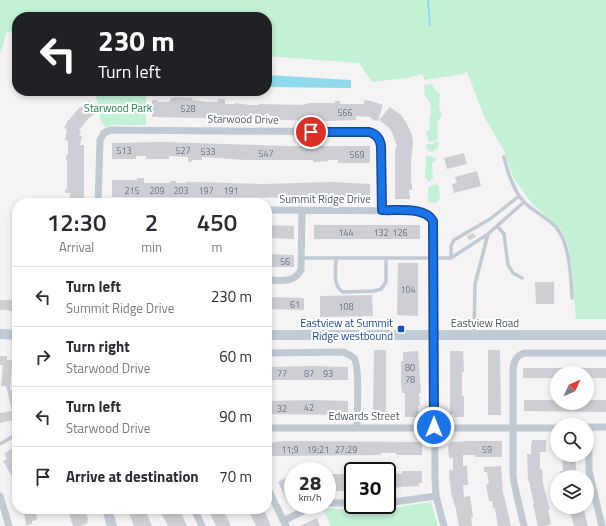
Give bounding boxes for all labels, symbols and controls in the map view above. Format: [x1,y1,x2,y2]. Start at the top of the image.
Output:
text: 230 m [98,19,175,62]
icon: left [32,28,84,80]
text: Turn left [98,58,161,85]
park label: Starwood Park [84,100,153,116]
house number: 528 [180,102,196,115]
house number: 566 [337,106,353,119]
street label: Starwood Drive [207,110,279,128]
pin [294,115,328,149]
icon: arrive [300,121,322,143]
house number: 513 [116,144,132,157]
house number: 527 [175,144,191,157]
house number: 533 [200,145,216,158]
house number: 547 [258,147,274,160]
house number: 569 [349,148,365,161]
house number: 215 [124,184,140,197]
house number: 209 [149,184,165,197]
house number: 203 [173,184,189,197]
house number: 197 [198,184,214,197]
house number: 191 [223,184,239,197]
street label: Summit Ridge Drive [279,191,371,207]
text: 12:30 [47,204,106,240]
text: 2 [145,204,158,240]
text: 450 [197,204,237,240]
house number: 144 [338,226,354,239]
house number: 132 [373,226,389,239]
house number: 126 [392,226,408,239]
text: Arrival [59,237,94,257]
text: min [141,237,162,257]
text: m [212,237,222,257]
house number: 56 [280,255,290,268]
text: Turn left [66,275,121,298]
house number: 104 [400,283,416,296]
text: 230 m [211,285,252,308]
icon: left [32,286,54,308]
text: Summit Ridge Drive [66,298,174,318]
house number: 61 [290,298,300,311]
house number: 108 [338,300,354,313]
place label: Eastview at Summit Ridge westbound [300,315,393,344]
street label: Eastview Road [451,315,519,331]
marker: Eastview at Summit Ridge westbound [396,324,406,334]
text: Turn right [66,335,130,358]
text: 60 m [219,345,252,368]
icon: right [32,346,54,368]
text: Starwood Drive [66,358,150,378]
house number: 80 [405,361,415,374]
north arrow [550,366,594,410]
map controls [550,366,594,514]
house number: 77 [277,367,287,380]
house number: 87 [304,367,314,380]
house number: 93 [323,367,333,380]
house number: 78 [405,373,415,386]
text: Turn left [66,395,121,418]
house number: 42 [304,401,314,414]
house number: 32 [277,402,287,415]
text: 90 m [219,405,252,428]
icon: left [32,406,54,428]
position arrow [413,406,455,448]
street label: Edwards Street [328,408,400,424]
text: Starwood Drive [66,418,150,438]
button: search [550,418,594,462]
house number: 11;9 [281,443,299,456]
house number: 19;21 [307,443,329,456]
house number: 27;29 [335,443,357,456]
house number: 59 [482,443,492,456]
speed limit sign: 30 [344,462,396,514]
text: Arrive at destination [66,465,199,488]
text: 70 m [219,465,252,488]
icon: arrive [32,466,54,488]
text: 28 [299,467,321,498]
button: layers [550,470,594,514]
text: km/h [299,490,321,505]

